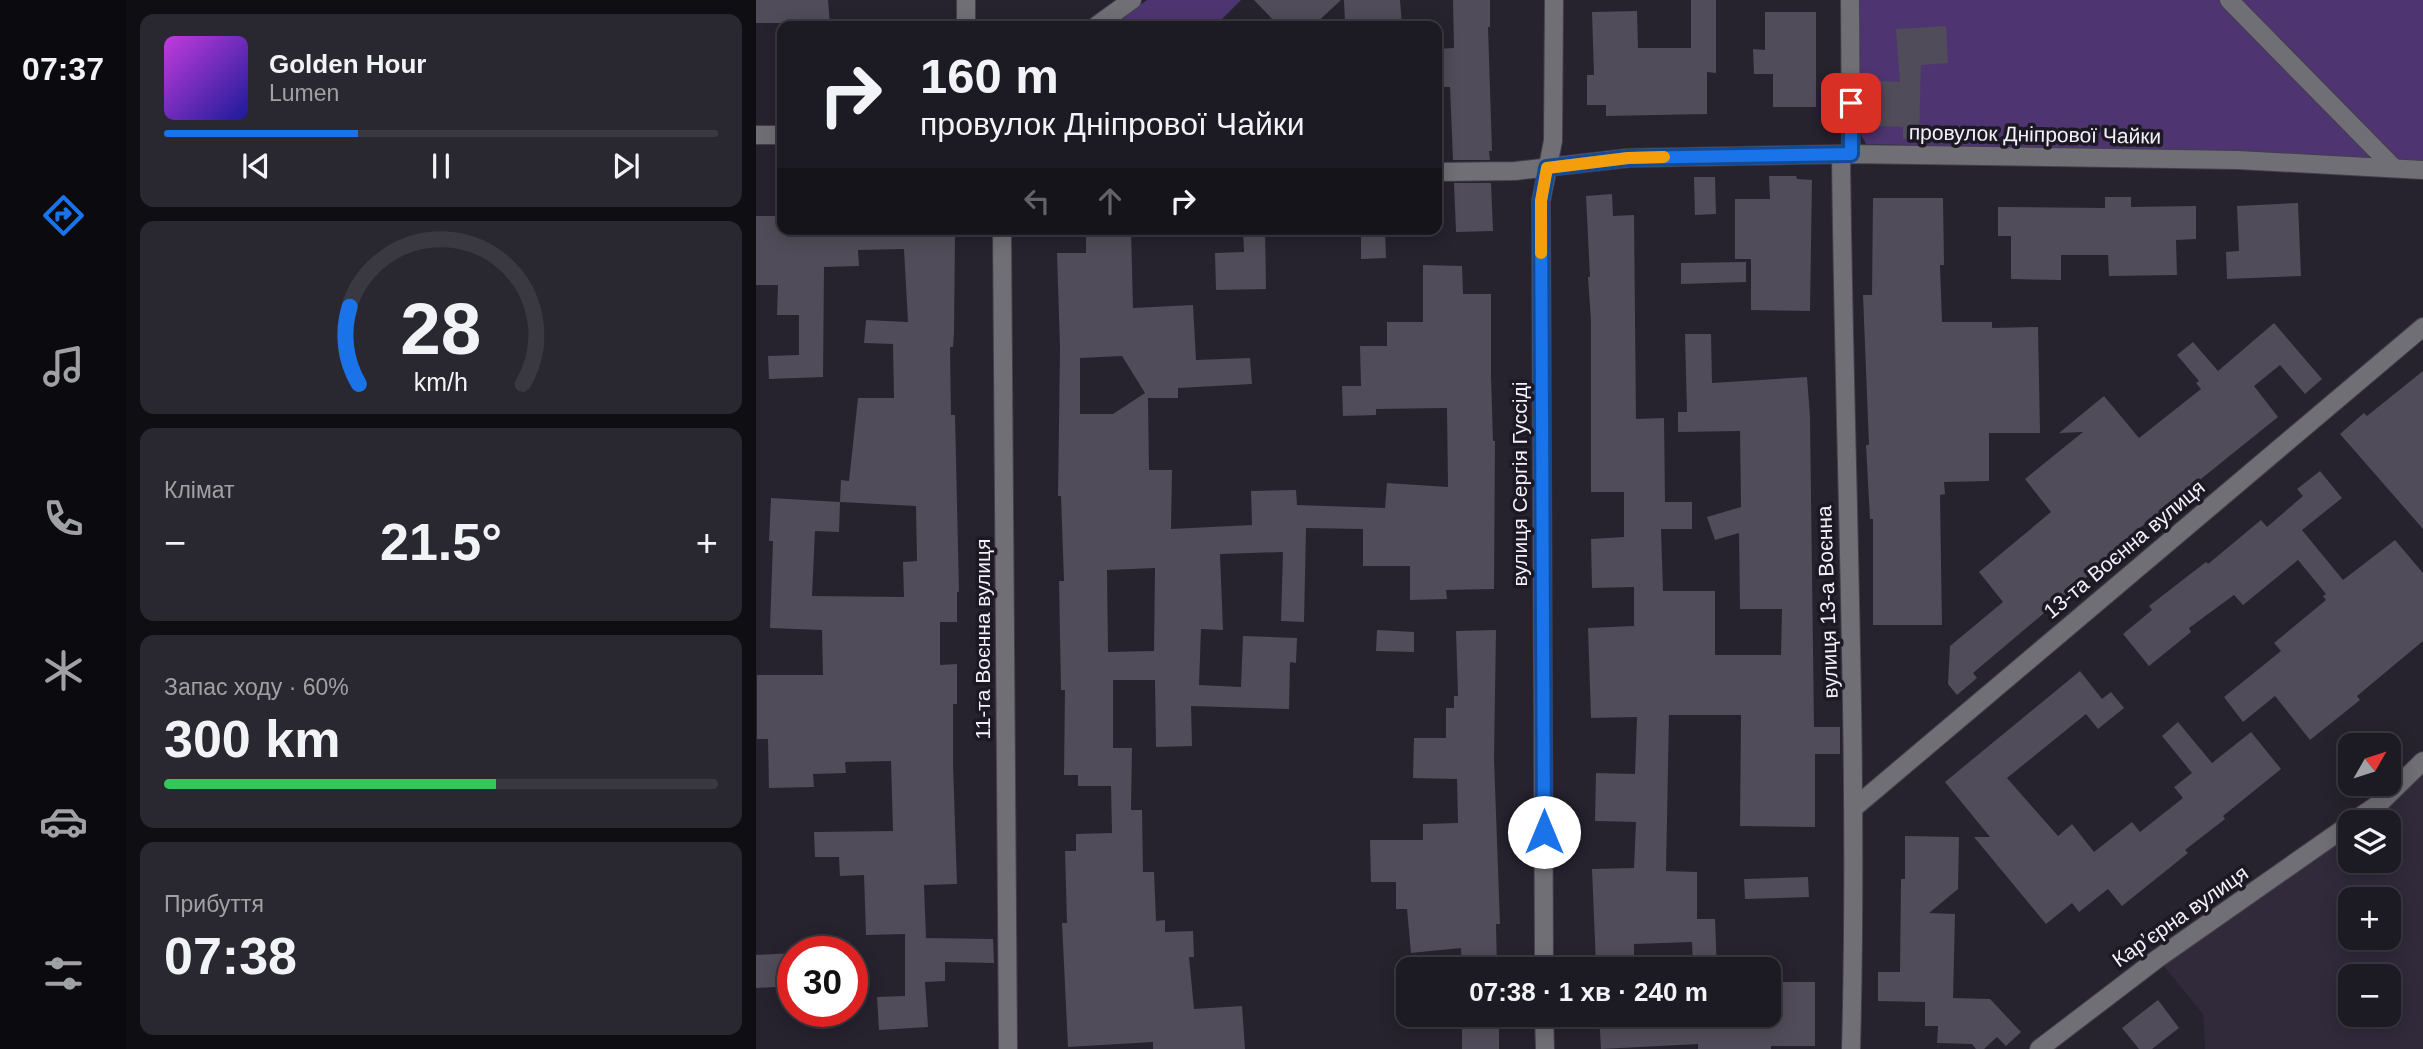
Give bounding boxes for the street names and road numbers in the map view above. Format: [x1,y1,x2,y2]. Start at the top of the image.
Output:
street label: провулок Дніпрової Чайки [1909,120,2161,148]
street label: вулиця Сергія Гуссіді [1508,382,1531,586]
street label: 13-та Воєнна вулиця [2039,475,2209,623]
street label: вулиця 13-а Воєнна [1812,505,1842,699]
street label: 11-та Воєнна вулиця [971,539,994,739]
street label: Карʼєрна вулиця [2108,861,2252,971]

